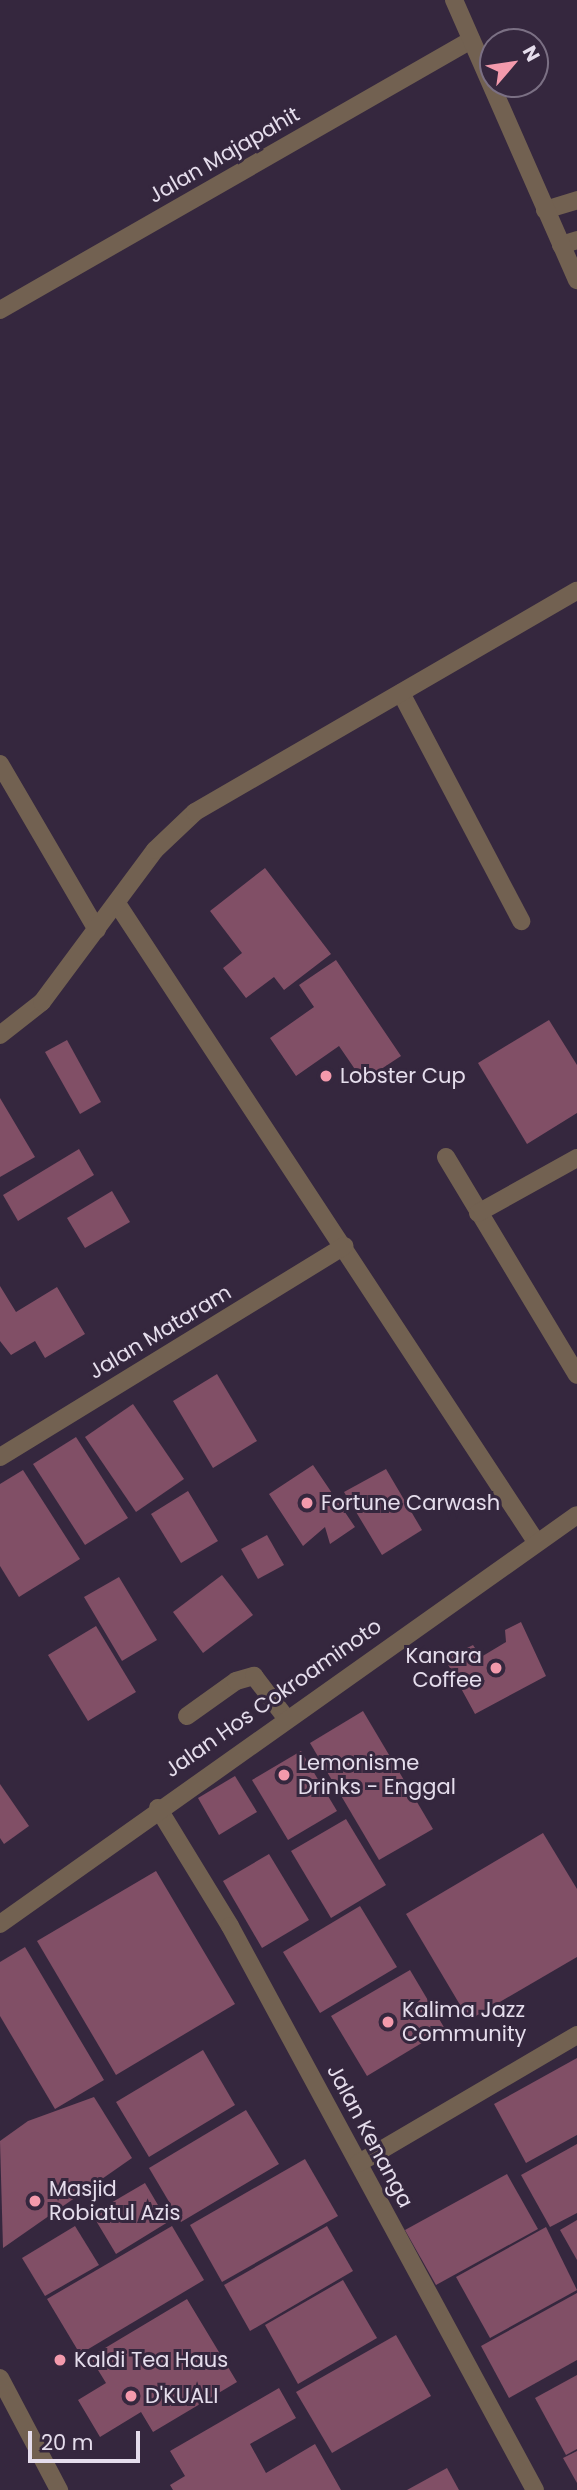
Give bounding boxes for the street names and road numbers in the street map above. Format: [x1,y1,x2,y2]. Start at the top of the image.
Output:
street label: Jalan Majapahit [144,102,304,208]
street label: Jalan Mataram [84,1280,236,1384]
street label: Jalan Hos Cokroaminoto [160,1613,386,1783]
street label: Jalan Kenanga [322,2060,418,2212]

